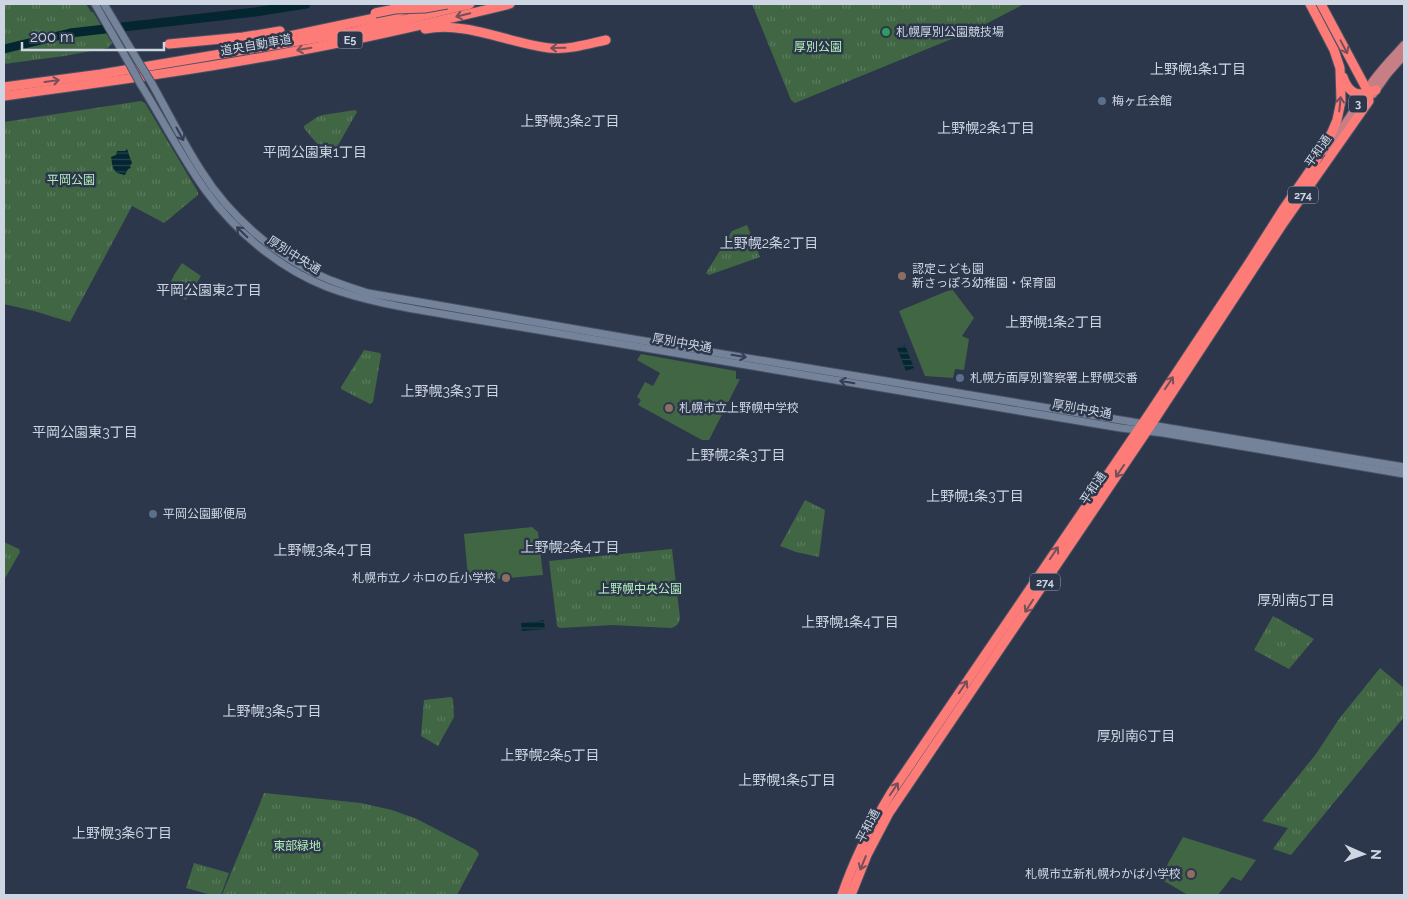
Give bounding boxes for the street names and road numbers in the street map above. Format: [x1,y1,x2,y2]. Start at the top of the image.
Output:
street label: 道央自動車道 [219,32,293,58]
road number: E5 [338,32,362,48]
road number: 3 [1349,96,1367,112]
street label: 平和通 [1302,132,1334,170]
road number: 274 [1288,186,1318,204]
street label: 厚別中央通 [265,233,323,277]
street label: 厚別中央通 [651,331,713,355]
street label: 厚別中央通 [1051,397,1113,421]
street label: 平和通 [1077,469,1109,507]
road number: 274 [1030,574,1060,590]
street label: 平和通 [853,807,883,845]

